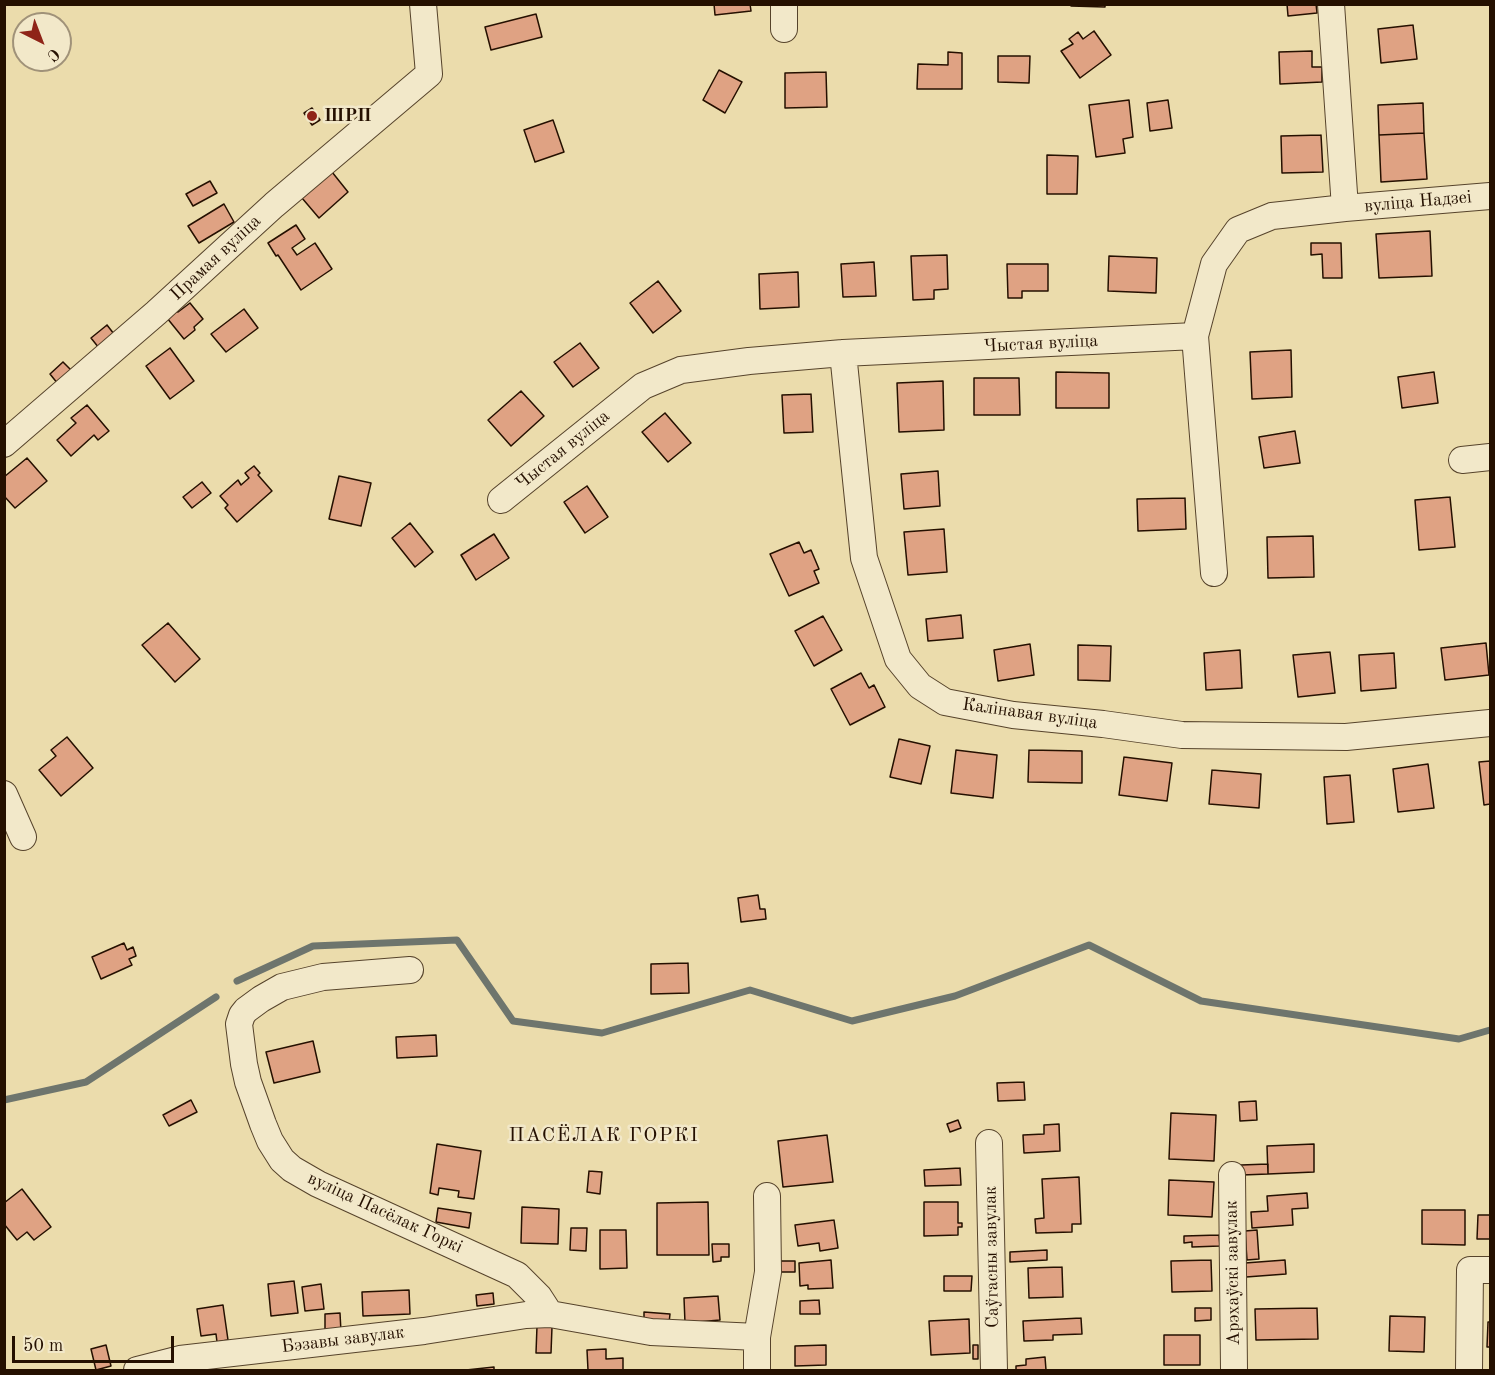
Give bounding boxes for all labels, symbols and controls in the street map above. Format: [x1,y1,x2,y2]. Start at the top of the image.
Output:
north arrow [12,12,72,72]
text: С [43,44,62,63]
place label: ШРП [324,105,372,127]
marker: ШРП [305,109,319,123]
street label: вуліца Надзеі [1363,187,1473,217]
street label: Прамая вуліца [166,211,266,305]
street label: Чыстая вуліца [983,330,1099,358]
street label: Чыстая вуліца [512,406,614,494]
street label: Калінавая вуліца [961,694,1099,734]
district label: ПАСЁЛАК ГОРКІ [509,1124,699,1148]
street label: вуліца Пасёлак Горкі [304,1168,466,1258]
street label: Саўгасны завулак [980,1186,1004,1328]
street label: Арэхаўскі завулак [1221,1200,1245,1346]
street label: Бэзавы завулак [280,1322,406,1358]
scale bar [15,1324,177,1362]
text: 50 m [23,1337,63,1355]

